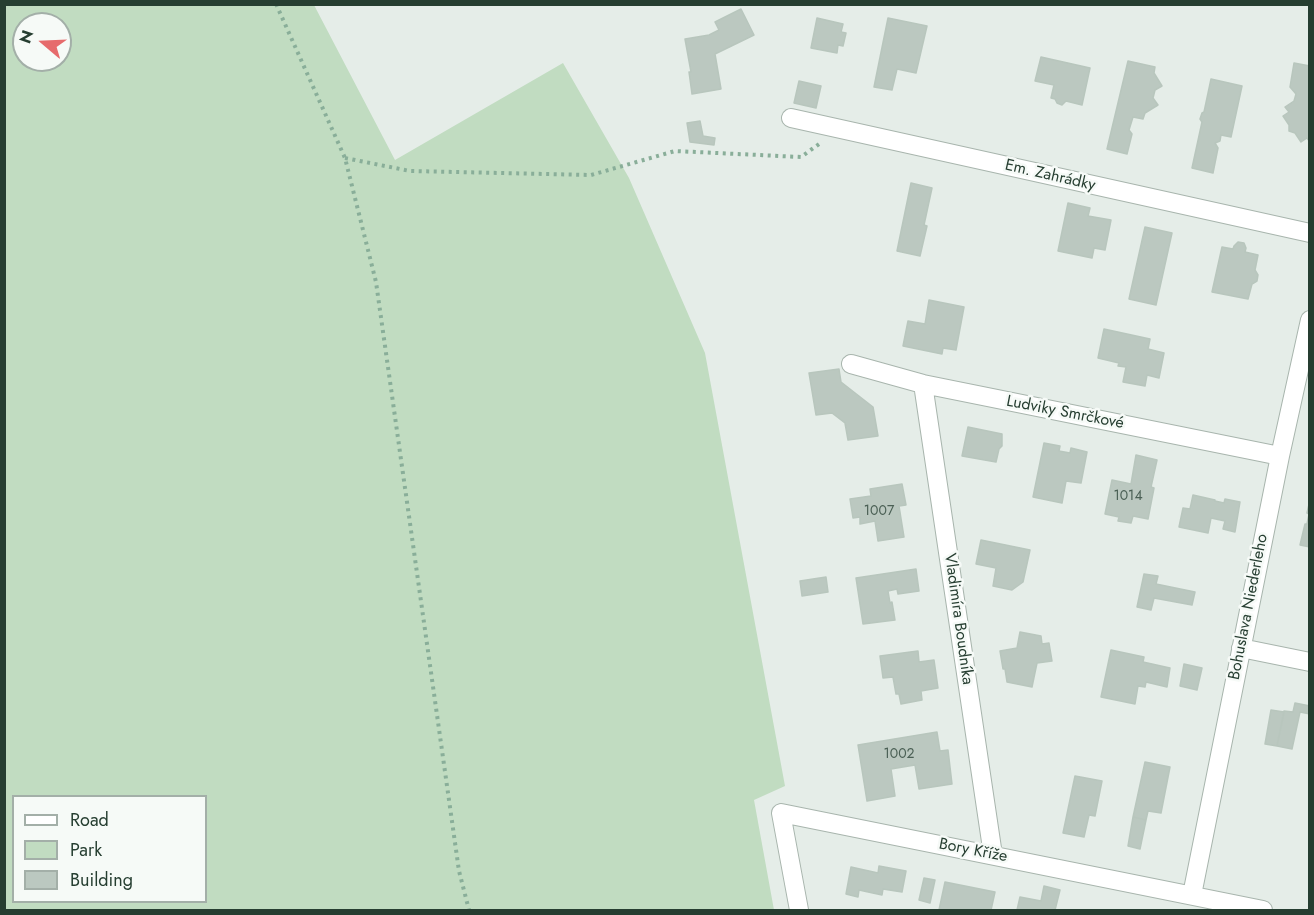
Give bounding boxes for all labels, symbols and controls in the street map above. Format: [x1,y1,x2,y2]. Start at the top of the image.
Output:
north arrow [12,12,72,72]
text: N [13,27,39,46]
street label: Em. Zahrádky [1003,156,1097,196]
street label: Ludviky Smrčkové [1005,392,1125,434]
house number: 1014 [1113,489,1143,505]
house number: 1007 [864,504,894,520]
street label: Bohuslava Niederleho [1225,532,1273,682]
street label: Vladimíra Boudníka [939,552,977,686]
house number: 1002 [883,747,915,763]
legend [12,795,207,903]
text: Road [70,807,109,833]
street label: Bory Kříže [937,835,1009,867]
text: Park [70,837,102,863]
text: Building [70,867,133,893]

